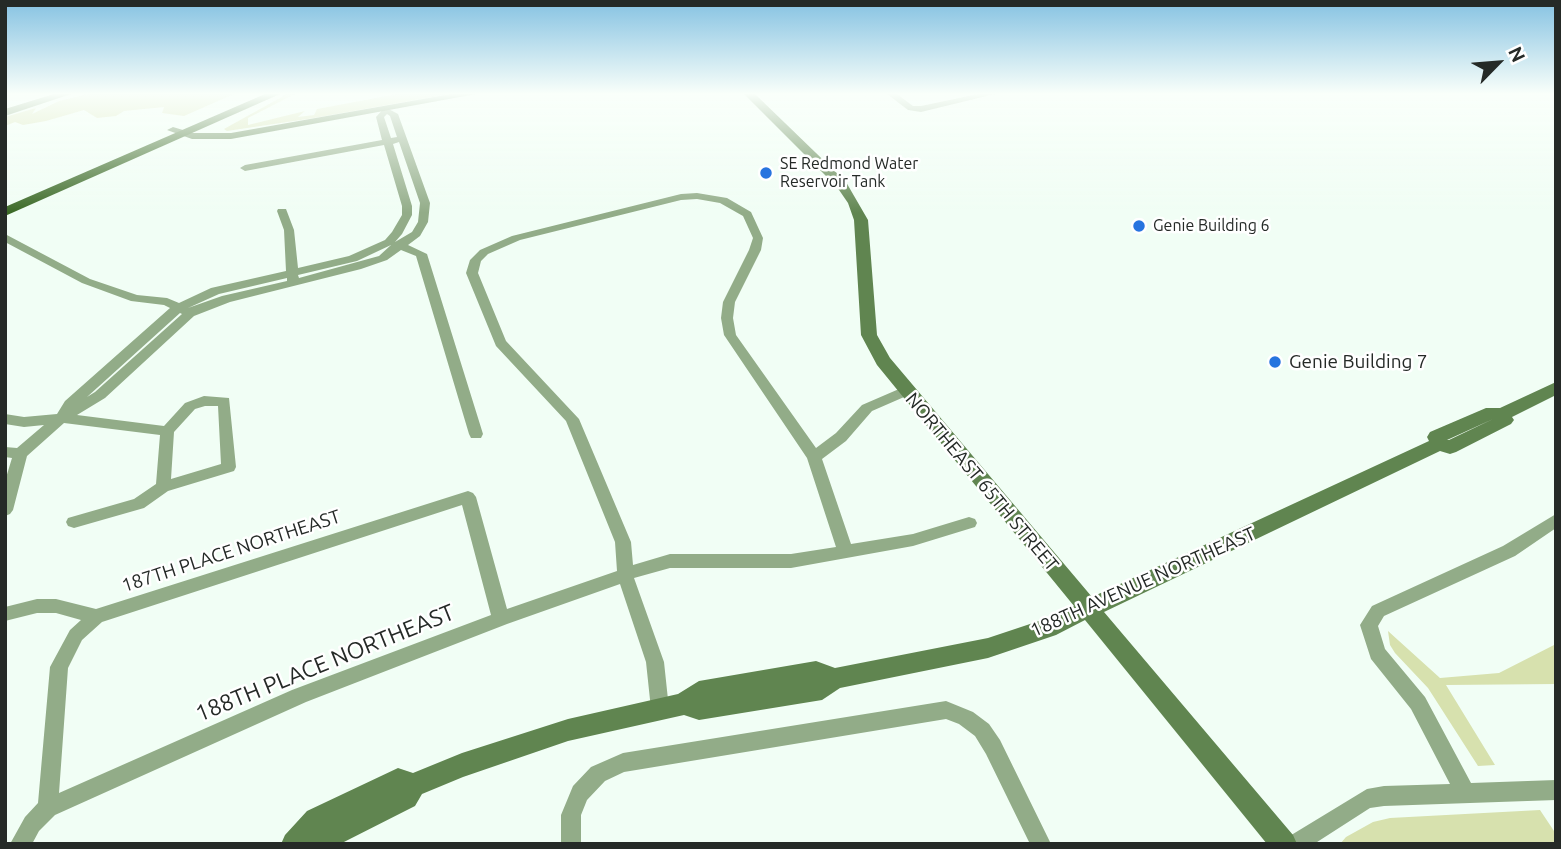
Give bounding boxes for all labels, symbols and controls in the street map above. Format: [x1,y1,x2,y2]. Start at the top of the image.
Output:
north arrow [1463,28,1533,98]
text: N [1504,43,1530,65]
place label: SE Redmond Water Reservoir Tank [780,154,918,192]
marker: SE Redmond Water Reservoir Tank [758,165,774,181]
place label: Genie Building 6 [1153,216,1270,236]
marker: Genie Building 6 [1131,218,1147,234]
place label: Genie Building 7 [1289,351,1427,373]
marker: Genie Building 7 [1267,354,1283,370]
street label: NORTHEAST 65TH STREET [901,388,1063,576]
street label: 187TH PLACE NORTHEAST [119,505,343,597]
street label: 188TH AVENUE NORTHEAST [1027,522,1259,642]
street label: 188TH PLACE NORTHEAST [191,598,459,728]

